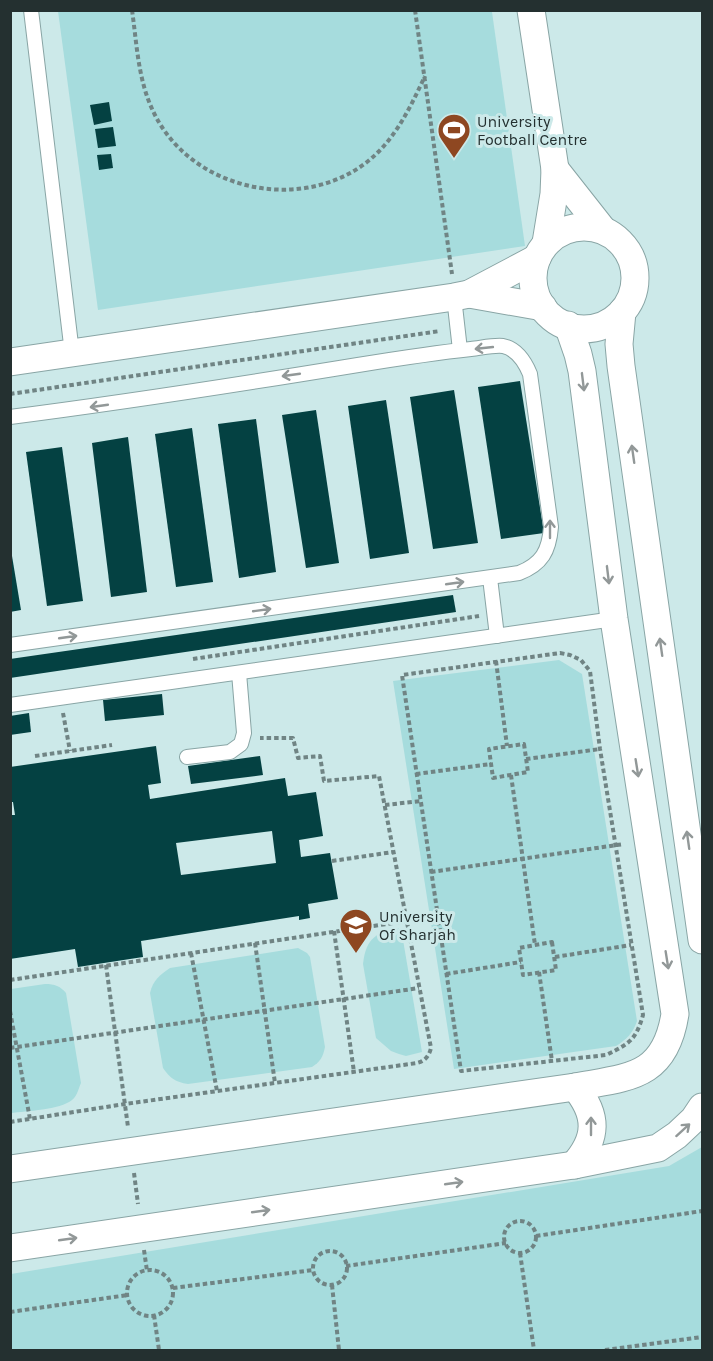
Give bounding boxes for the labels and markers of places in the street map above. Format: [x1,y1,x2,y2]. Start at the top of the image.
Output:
sports icon: University Football Centre [436,112,472,159]
place label: University Football Centre [477,112,587,149]
school or university icon: University Of Sharjah [338,907,374,954]
place label: University Of Sharjah [379,907,456,944]

